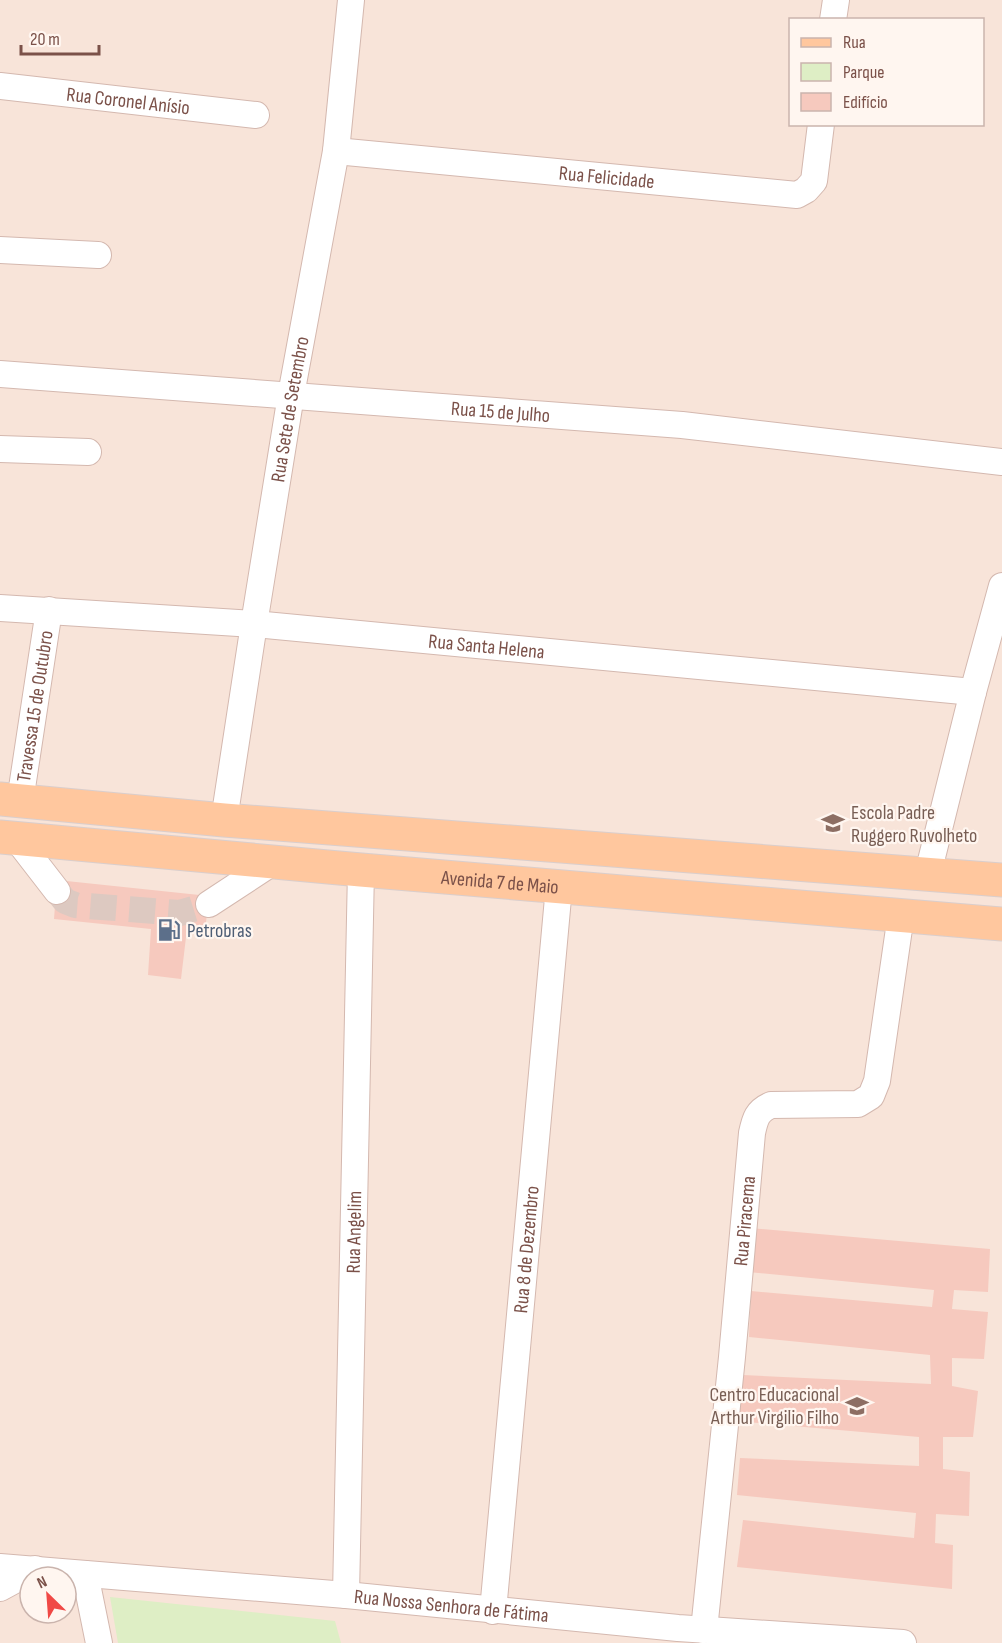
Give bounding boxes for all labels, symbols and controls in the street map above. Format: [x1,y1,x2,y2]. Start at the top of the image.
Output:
scale bar [21,18,99,56]
legend [789,18,984,126]
text: 20 m [30,29,60,50]
text: Rua [843,32,866,53]
text: Parque [843,62,884,83]
street label: Rua Coronel Anísio [65,83,191,120]
text: Edifício [843,92,888,113]
street label: Rua Felicidade [558,161,656,194]
street label: Rua Sete de Setembro [266,335,315,484]
street label: Rua 15 de Julho [450,397,551,428]
street label: Travessa 15 de Outubro [12,629,59,784]
street label: Rua Santa Helena [427,630,546,664]
place label: Escola Padre Ruggero Ruvolheto [851,801,977,848]
school or university icon: Escola Padre Ruggero Ruvolheto [820,810,846,836]
street label: Avenida 7 de Maio [439,866,560,900]
fuel station icon: Petrobras [156,917,182,943]
place label: Petrobras [187,919,252,943]
street label: Rua Piracema [729,1175,761,1267]
street label: Rua 8 de Dezembro [509,1185,545,1314]
street label: Rua Angelim [342,1191,367,1274]
place label: Centro Educacional Arthur Virgilio Filho [709,1383,839,1430]
school or university icon: Centro Educacional Arthur Virgilio Filho [844,1393,870,1419]
north arrow [18,1565,78,1625]
text: N [34,1572,50,1593]
street label: Rua Nossa Senhora de Fátima [353,1585,550,1628]

